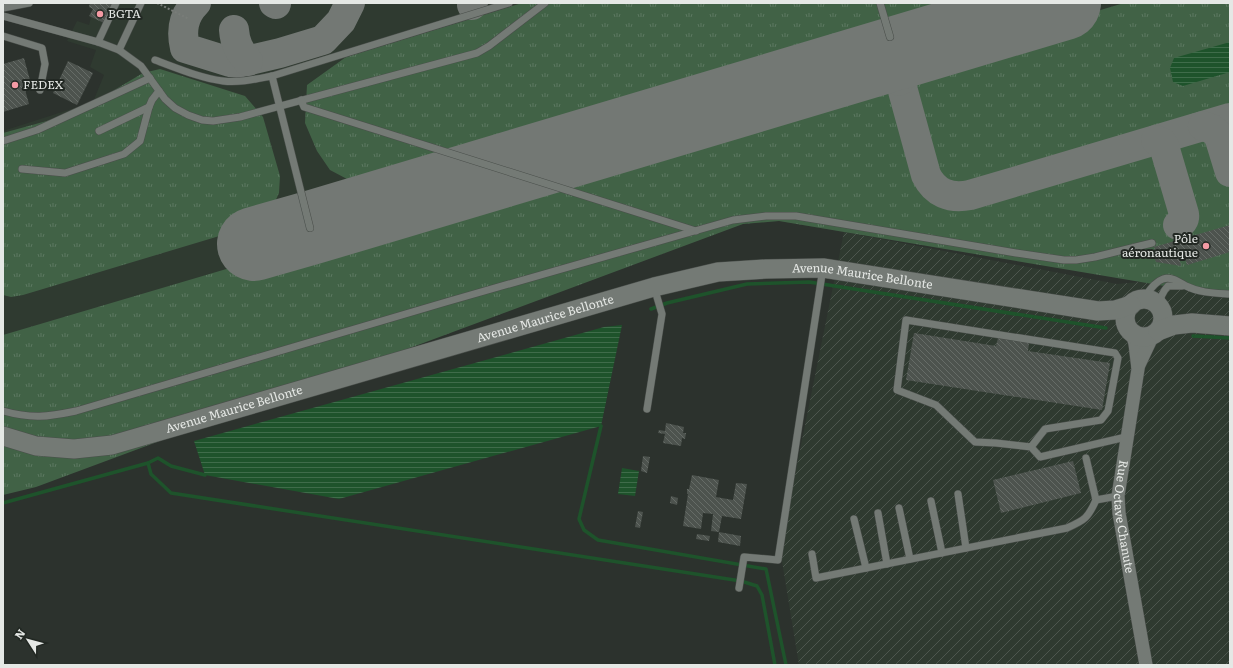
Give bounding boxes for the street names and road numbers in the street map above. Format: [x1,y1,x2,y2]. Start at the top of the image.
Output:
street label: Avenue Maurice Bellonte [792,258,934,293]
street label: Avenue Maurice Bellonte [474,289,616,346]
street label: Avenue Maurice Bellonte [163,380,304,437]
street label: Rue Octave Chanute [1110,459,1140,574]

